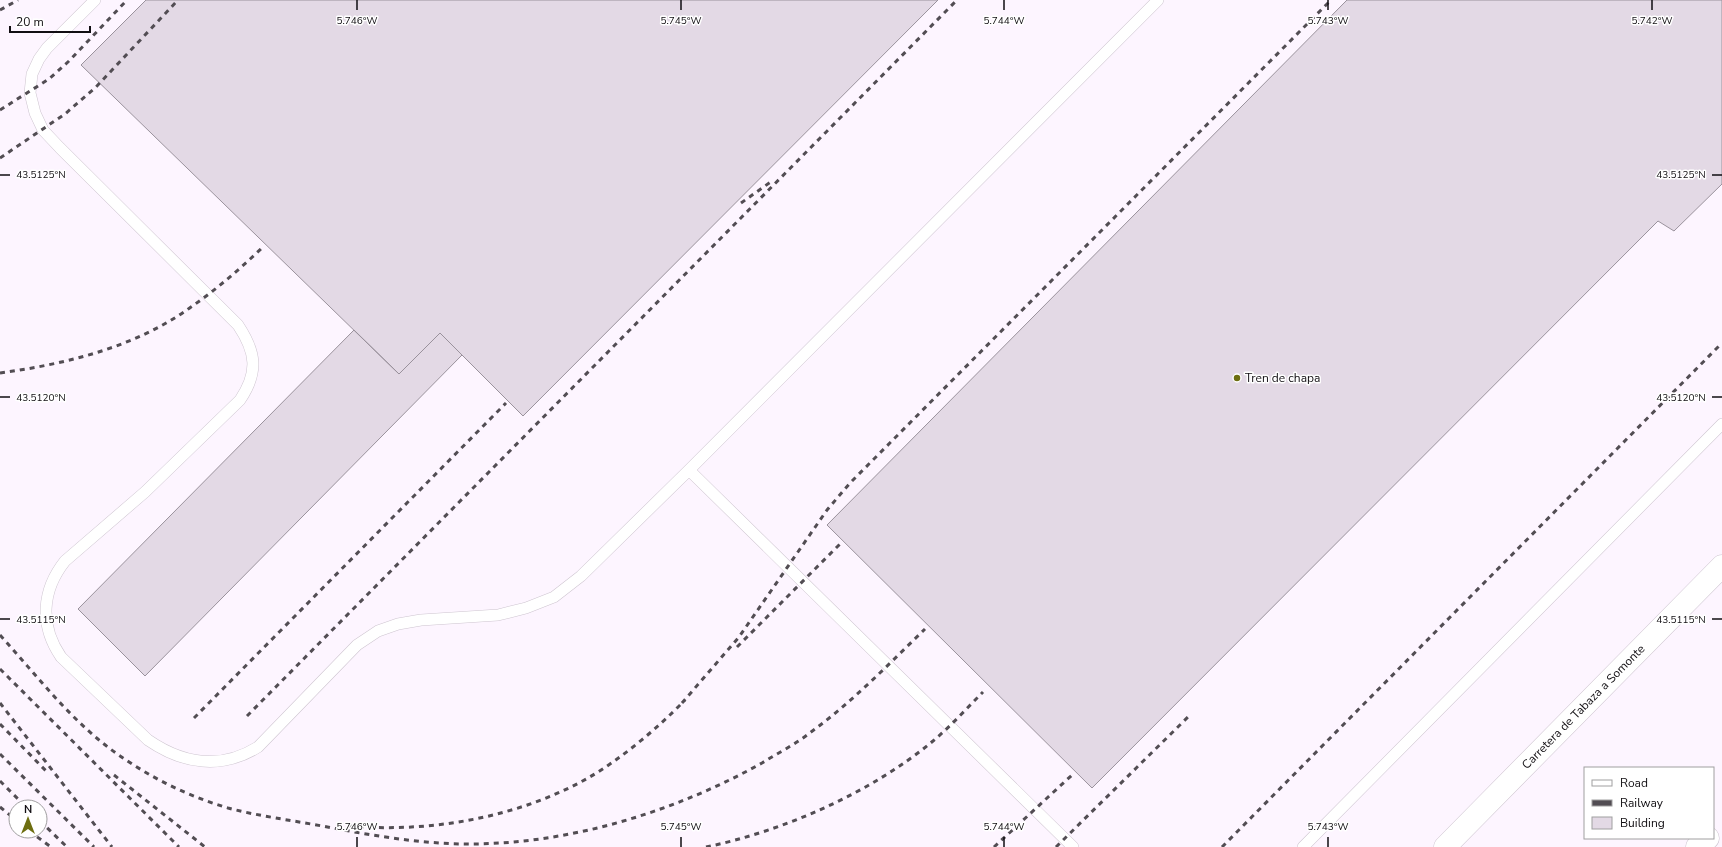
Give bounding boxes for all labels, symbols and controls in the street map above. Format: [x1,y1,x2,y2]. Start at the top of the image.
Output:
scale bar [10,8,90,34]
text: 20 m [16,14,44,30]
text: 5.746°W [336,14,378,28]
text: 5.745°W [660,14,702,28]
text: 5.744°W [983,14,1025,28]
text: 5.743°W [1307,14,1349,28]
text: 5.742°W [1631,14,1673,28]
text: 43.5125°N [16,168,66,182]
text: 43.5125°N [1656,168,1706,182]
place label: Tren de chapa [1245,370,1320,386]
marker: Tren de chapa [1232,373,1242,383]
text: 43.5120°N [16,391,66,405]
text: 43.5120°N [1656,391,1706,405]
text: 43.5115°N [16,613,66,627]
text: 43.5115°N [1656,613,1706,627]
street label: Carretera de Tabaza a Somonte [1518,641,1648,772]
legend [1584,767,1714,839]
text: Road [1620,775,1648,791]
text: Railway [1620,795,1664,811]
north arrow [8,799,48,839]
text: N [24,802,32,817]
text: Building [1620,815,1665,831]
text: 5.746°W [336,820,378,834]
text: 5.745°W [660,820,702,834]
text: 5.744°W [983,820,1025,834]
text: 5.743°W [1307,820,1349,834]

